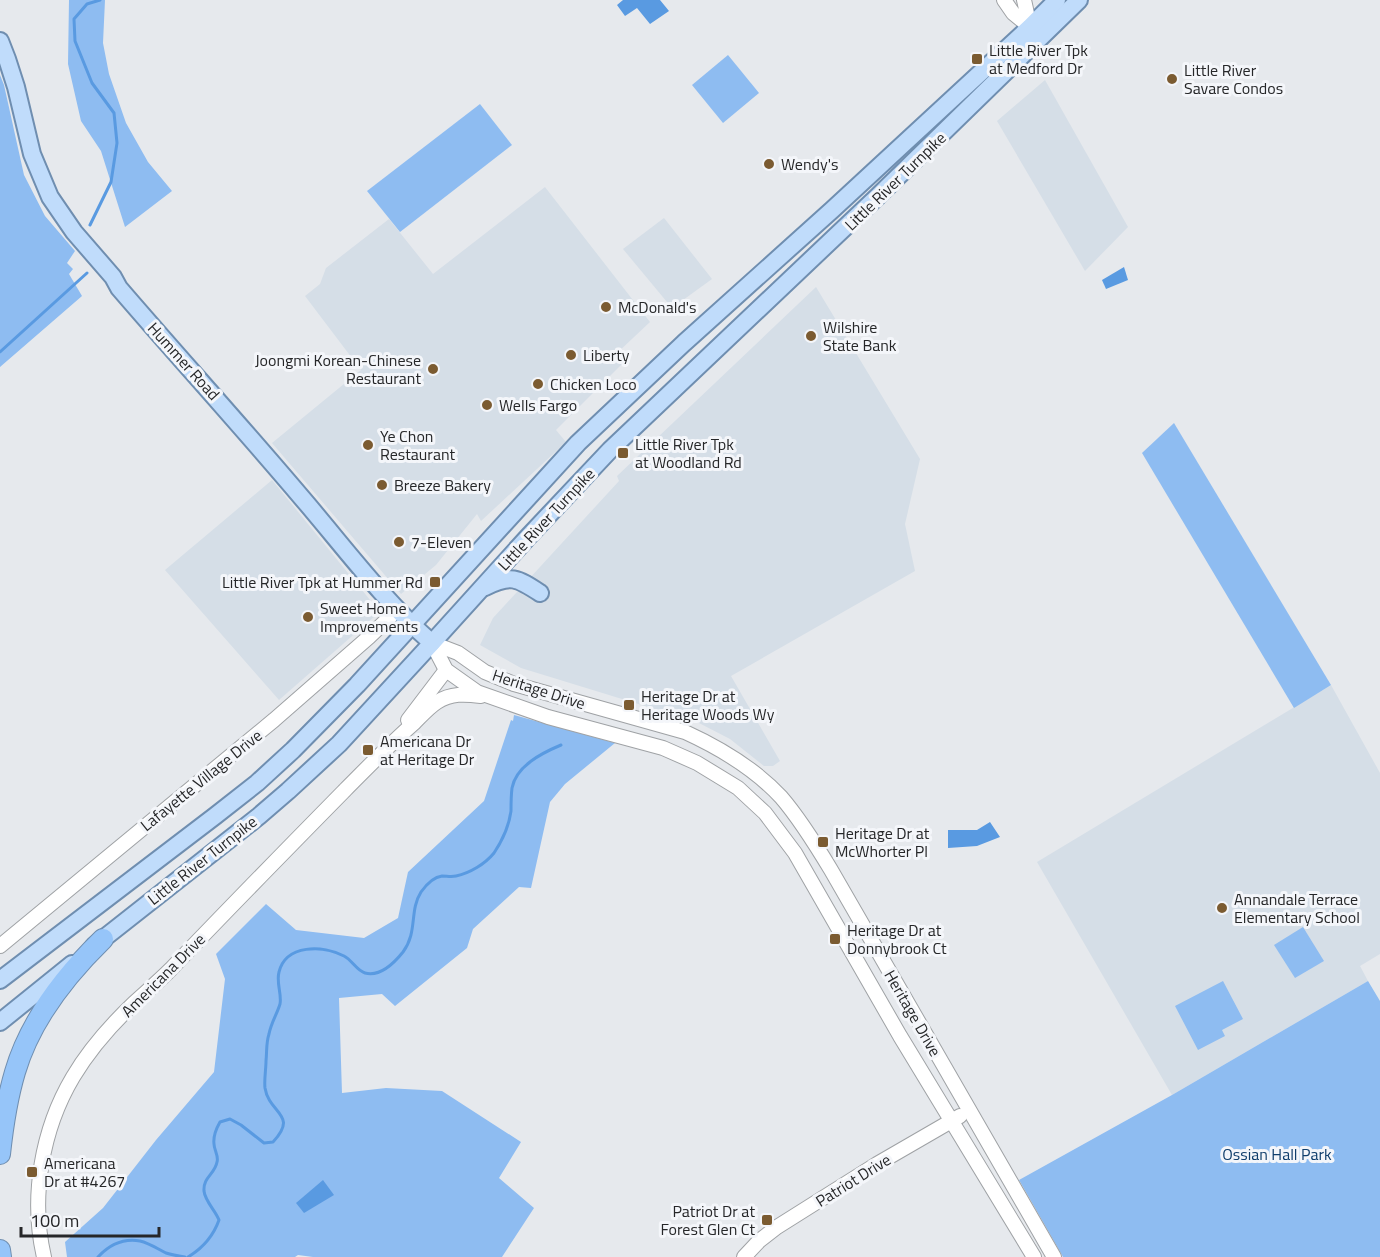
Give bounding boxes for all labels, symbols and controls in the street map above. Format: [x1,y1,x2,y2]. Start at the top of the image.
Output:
place label: Little River Tpk at Medford Dr [989,38,1088,80]
marker: Little River Tpk at Medford Dr [970,52,984,66]
place label: Little River Savare Condos [1184,58,1283,100]
marker: Little River Savare Condos [1165,72,1179,86]
street label: Little River Turnpike [839,126,951,236]
place label: Wendy's [781,152,838,176]
marker: Wendy's [762,157,776,171]
place label: McDonald's [618,295,697,319]
marker: McDonald's [599,300,613,314]
place label: Wilshire State Bank [823,315,897,357]
street label: Hummer Road [142,317,226,405]
marker: Wilshire State Bank [804,329,818,343]
place label: Liberty [583,343,630,367]
place label: Joongmi Korean-Chinese Restaurant [255,348,421,390]
marker: Liberty [564,348,578,362]
marker: Joongmi Korean-Chinese Restaurant [426,362,440,376]
place label: Chicken Loco [550,372,637,396]
marker: Chicken Loco [531,377,545,391]
place label: Wells Fargo [499,393,577,417]
marker: Wells Fargo [480,398,494,412]
place label: Ye Chon Restaurant [380,424,455,466]
place label: Little River Tpk at Woodland Rd [635,432,742,474]
marker: Ye Chon Restaurant [361,438,375,452]
marker: Little River Tpk at Woodland Rd [616,446,630,460]
street label: Little River Turnpike [492,462,600,576]
place label: Breeze Bakery [394,473,491,497]
marker: Breeze Bakery [375,478,389,492]
place label: 7-Eleven [411,530,472,554]
marker: 7-Eleven [392,535,406,549]
place label: Little River Tpk at Hummer Rd [222,570,423,594]
marker: Little River Tpk at Hummer Rd [428,575,442,589]
place label: Sweet Home Improvements [320,596,418,638]
marker: Sweet Home Improvements [301,610,315,624]
street label: Heritage Drive [489,663,589,715]
place label: Heritage Dr at Heritage Woods Wy [641,684,775,726]
marker: Heritage Dr at Heritage Woods Wy [622,698,636,712]
street label: Lafayette Village Drive [135,723,267,837]
place label: Americana Dr at Heritage Dr [380,729,475,771]
marker: Americana Dr at Heritage Dr [361,743,375,757]
street label: Little River Turnpike [142,810,262,910]
place label: Heritage Dr at McWhorter Pl [835,821,930,863]
marker: Heritage Dr at McWhorter Pl [816,835,830,849]
place label: Annandale Terrace Elementary School [1234,887,1360,929]
marker: Annandale Terrace Elementary School [1215,901,1229,915]
place label: Heritage Dr at Donnybrook Ct [847,918,947,960]
street label: Americana Drive [116,928,210,1022]
marker: Heritage Dr at Donnybrook Ct [828,932,842,946]
street label: Heritage Drive [879,965,947,1061]
park label: Ossian Hall Park [1222,1142,1332,1166]
street label: Patriot Drive [811,1147,895,1213]
place label: Americana Dr at #4267 [44,1151,125,1193]
marker: Americana Dr at #4267 [25,1165,39,1179]
place label: Patriot Dr at Forest Glen Ct [660,1199,755,1241]
scale bar [21,1200,159,1238]
text: 100 m [30,1207,79,1234]
marker: Patriot Dr at Forest Glen Ct [760,1213,774,1227]

